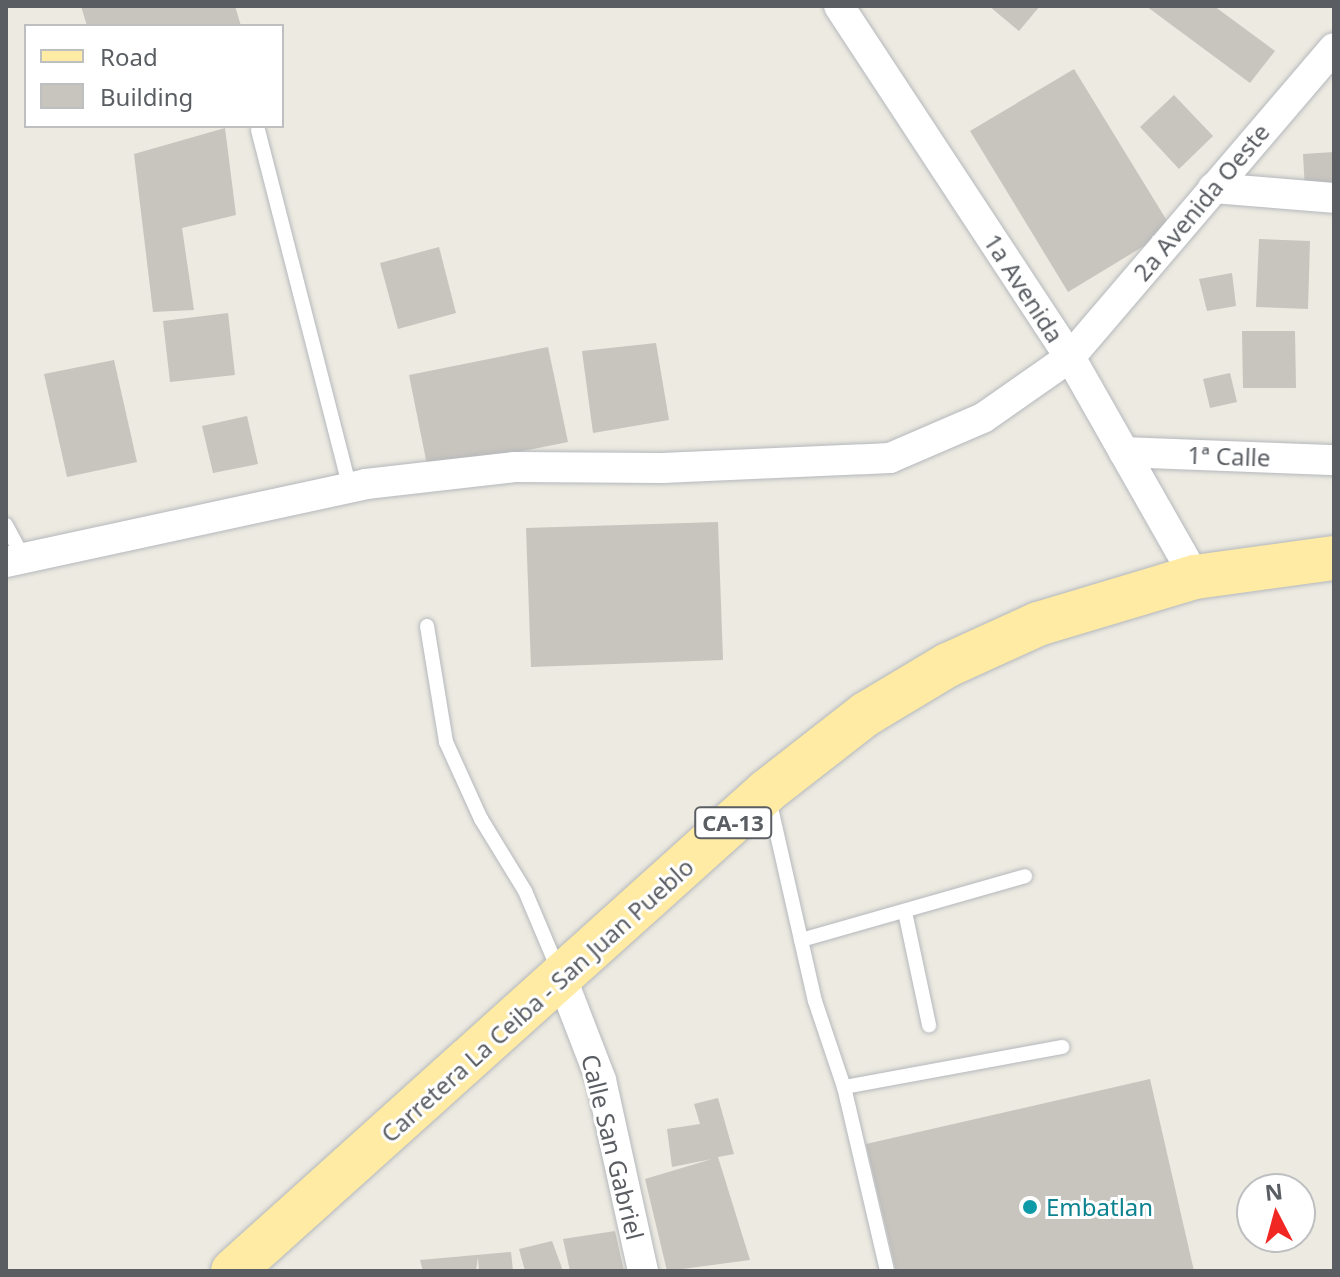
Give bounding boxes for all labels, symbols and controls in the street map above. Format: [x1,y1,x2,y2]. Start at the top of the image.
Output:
legend [24,24,284,128]
text: Road [100,40,158,73]
text: Building [100,80,193,113]
street label: 2a Avenida Oeste [1127,118,1275,286]
street label: 1a Avenida [978,228,1070,348]
street label: 1ª Calle [1187,440,1271,472]
road number: CA-13 [693,805,773,841]
street label: Carretera La Ceiba - San Juan Pueblo [375,852,699,1148]
street label: Calle San Gabriel [576,1051,650,1243]
north arrow [1236,1173,1316,1253]
text: N [1263,1175,1284,1207]
place label: Embatlan [1046,1193,1153,1221]
marker: Embatlan [1021,1198,1039,1216]

